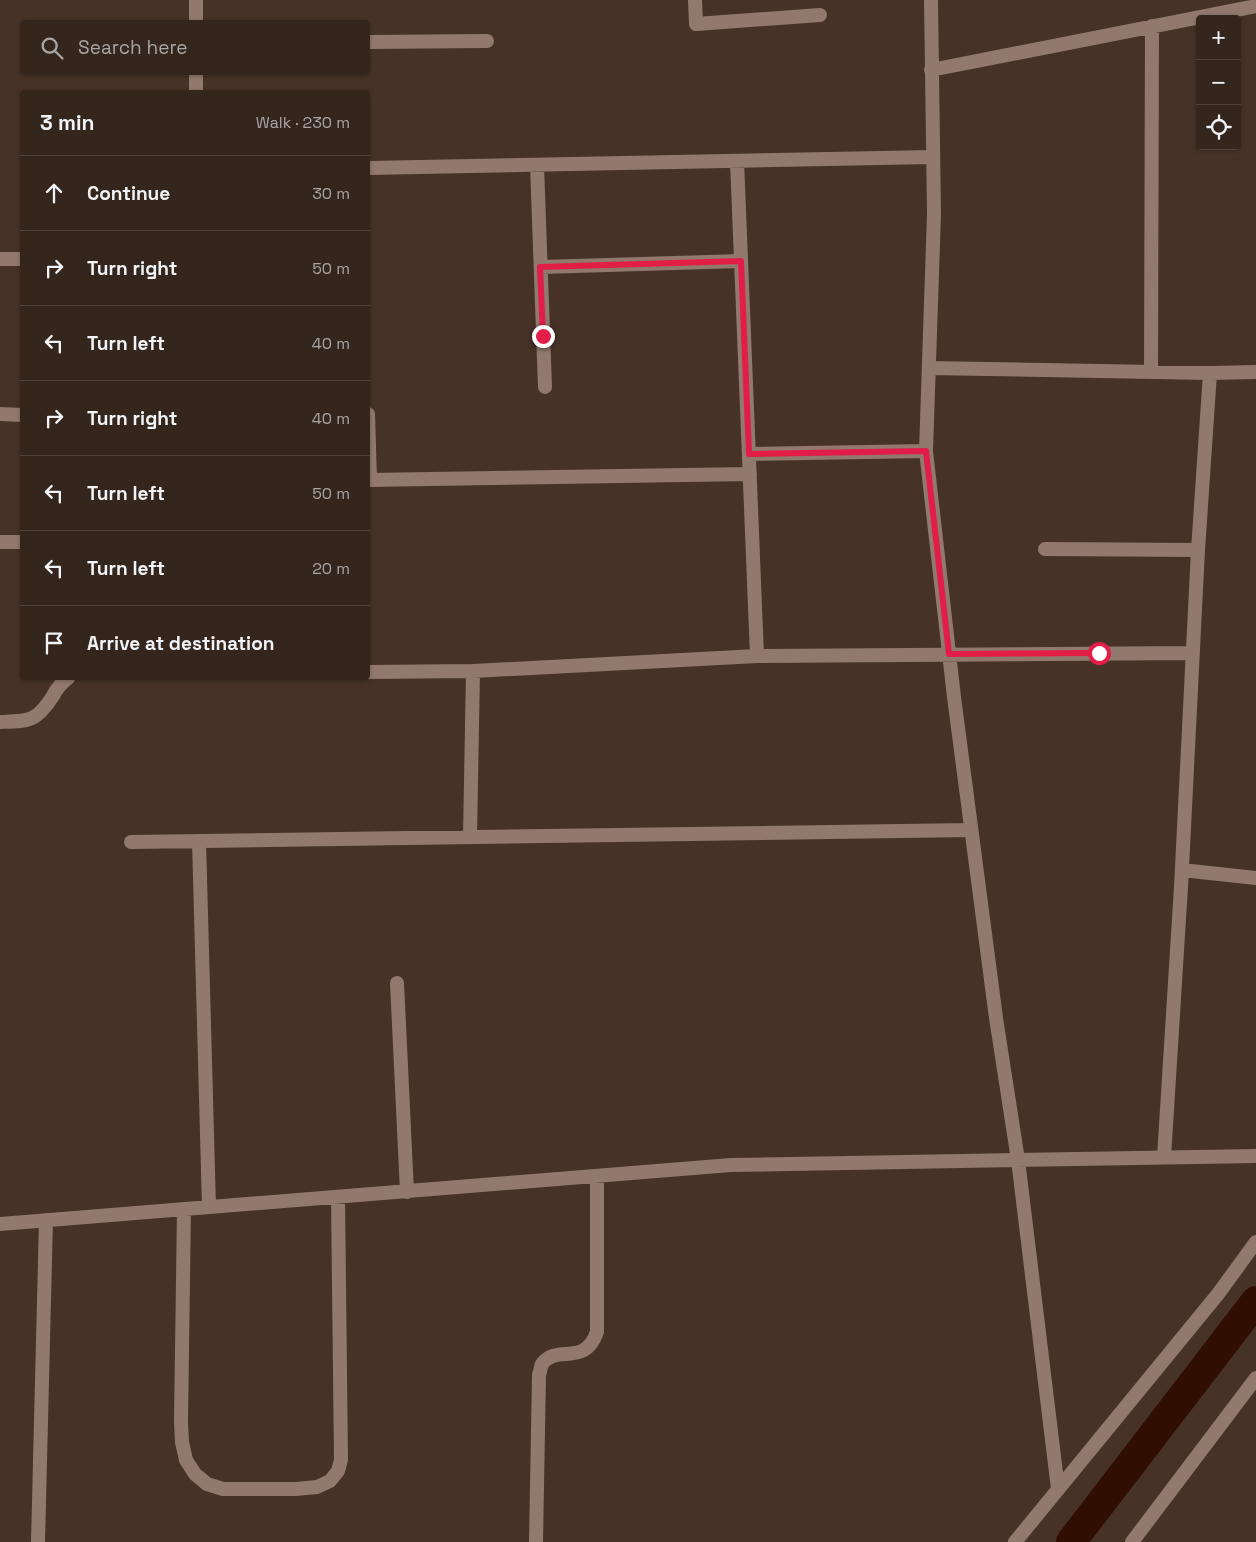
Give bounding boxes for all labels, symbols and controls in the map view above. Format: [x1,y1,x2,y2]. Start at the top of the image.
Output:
map controls [1196,15,1241,150]
button: + [1196,15,1241,60]
search box [20,20,370,75]
icon: search [38,34,66,62]
text: Search here [78,35,188,60]
button: − [1196,60,1241,105]
button: locate [1196,105,1241,150]
text: 3 min [40,109,95,136]
text: Walk · 230 m [256,112,350,133]
icon: ahead [40,179,68,207]
text: Continue [87,181,170,206]
text: 30 m [312,183,350,204]
icon: right [40,254,68,282]
text: Turn right [87,256,177,281]
text: 50 m [312,258,350,279]
route end [532,325,555,348]
icon: left [40,329,68,357]
text: Turn left [87,331,165,356]
text: 40 m [312,333,350,354]
icon: right [40,404,68,432]
text: Turn right [87,406,177,431]
text: 40 m [312,408,350,429]
icon: left [40,479,68,507]
text: Turn left [87,481,165,506]
text: 50 m [312,483,350,504]
icon: left [40,554,68,582]
text: Turn left [87,556,165,581]
text: 20 m [312,558,350,579]
icon: arrive [40,629,68,657]
text: Arrive at destination [87,631,275,656]
route start [1088,642,1111,665]

